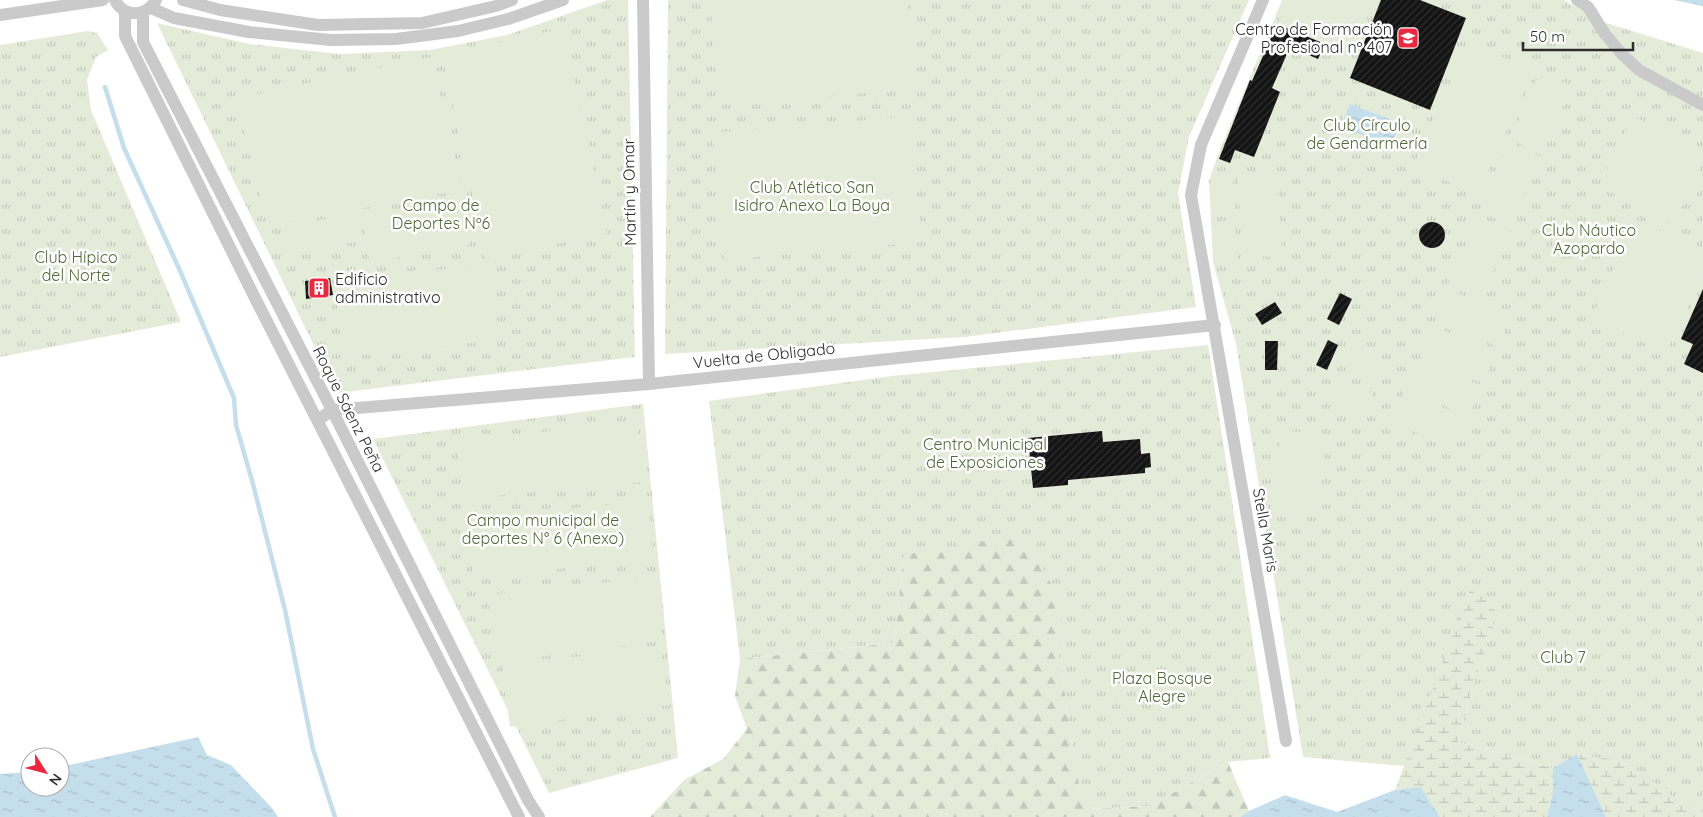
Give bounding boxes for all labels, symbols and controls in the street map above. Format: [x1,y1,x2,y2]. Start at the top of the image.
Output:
place label: Centro de Formación Profesional nº 407 [1235,19,1392,57]
scale bar [1523,20,1633,52]
school or university icon: Centro de Formación Profesional nº 407 [1396,26,1420,50]
text: 50 m [1530,27,1565,46]
park label: Club Círculo de Gendarmería [1307,115,1427,153]
street label: Martín y Omar [618,138,640,246]
park label: Club Atlético San Isidro Anexo La Boya [734,177,890,215]
park label: Campo de Deportes Nº6 [392,195,491,233]
park label: Club Náutico Azopardo [1542,220,1636,258]
park label: Club Hípico del Norte [34,247,118,285]
place label: Edificio administrativo [335,269,441,307]
building icon: Edificio administrativo [307,276,331,300]
street label: Vuelta de Obligado [692,338,836,372]
street label: Roque Sáenz Peña [309,343,389,475]
park label: Centro Municipal de Exposiciones [923,434,1047,472]
street label: Stella Maris [1249,486,1283,574]
park label: Campo municipal de deportes N° 6 (Anexo) [462,510,624,548]
park label: Club 7 [1540,647,1586,667]
park label: Plaza Bosque Alegre [1112,668,1212,706]
north arrow [20,747,70,797]
text: N [45,770,66,789]

